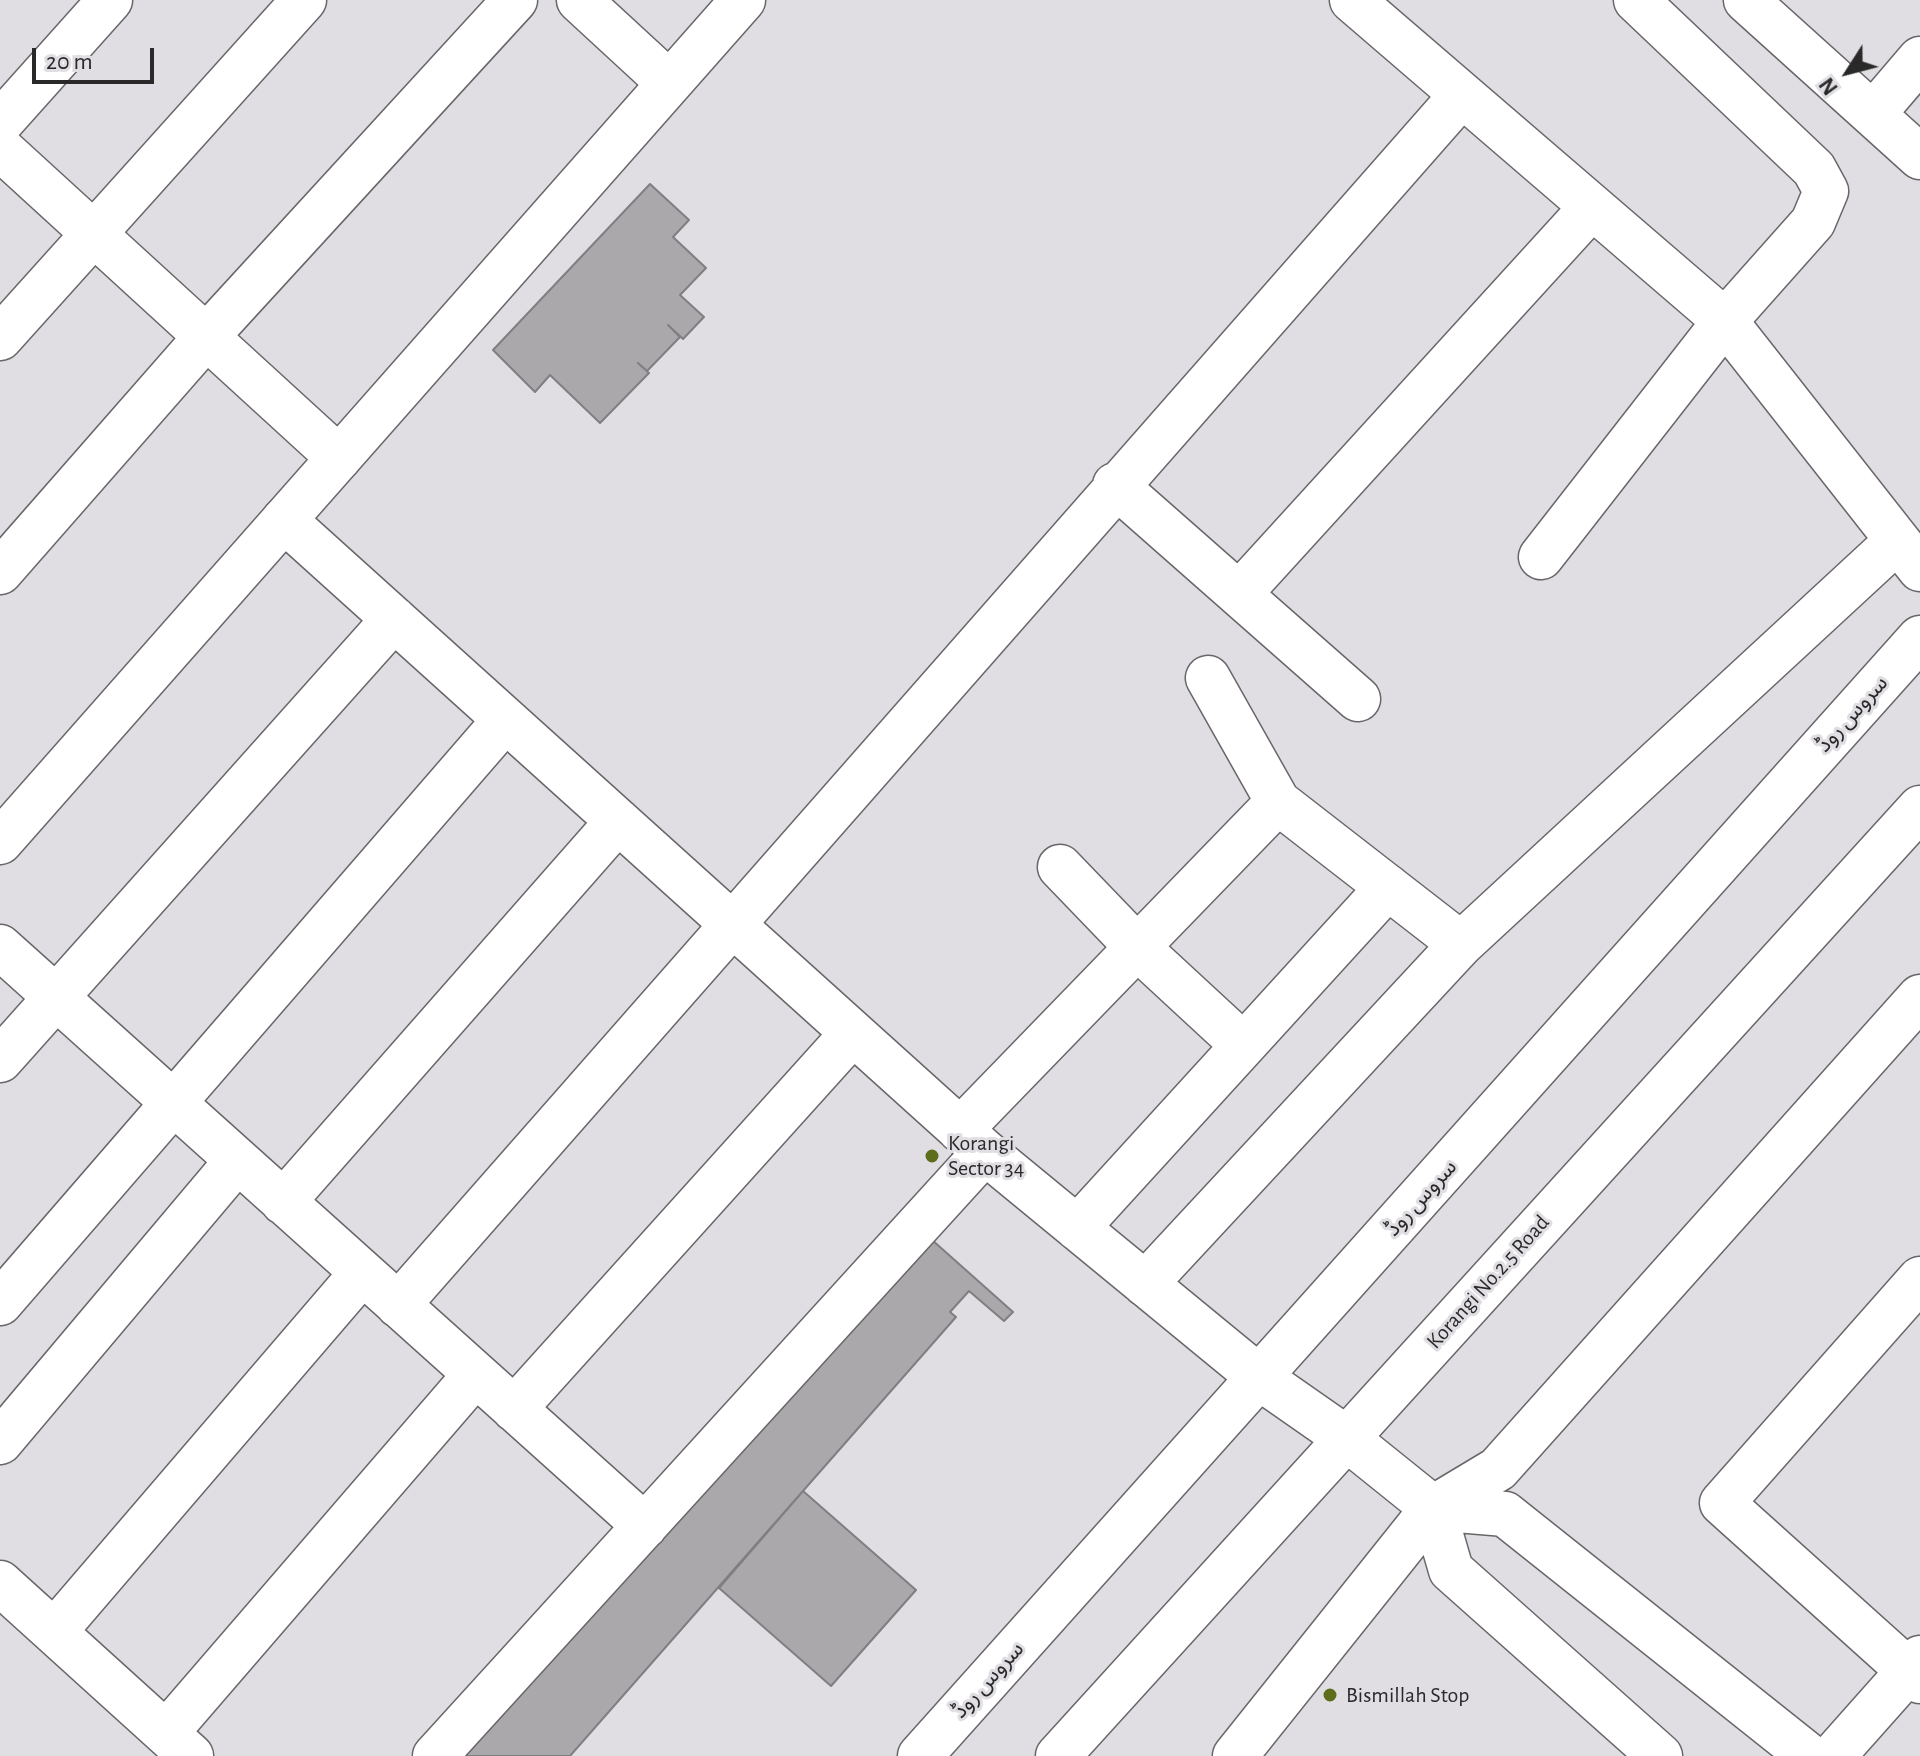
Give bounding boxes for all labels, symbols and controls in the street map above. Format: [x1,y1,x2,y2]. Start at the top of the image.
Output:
scale bar [36,32,158,82]
north arrow [1808,32,1888,112]
text: 20 m [46,50,93,74]
text: N [1815,73,1842,99]
street label: سروس روڈ [1811,670,1893,758]
place label: Korangi Sector 34 [948,1130,1024,1182]
marker: Korangi Sector 34 [923,1147,941,1165]
street label: سروس روڈ [1380,1154,1462,1242]
street label: Korangi No.2.5 Road [1421,1210,1555,1354]
street label: سروس روڈ [947,1636,1029,1724]
place label: Bismillah Stop [1346,1682,1469,1708]
marker: Bismillah Stop [1321,1686,1339,1704]

